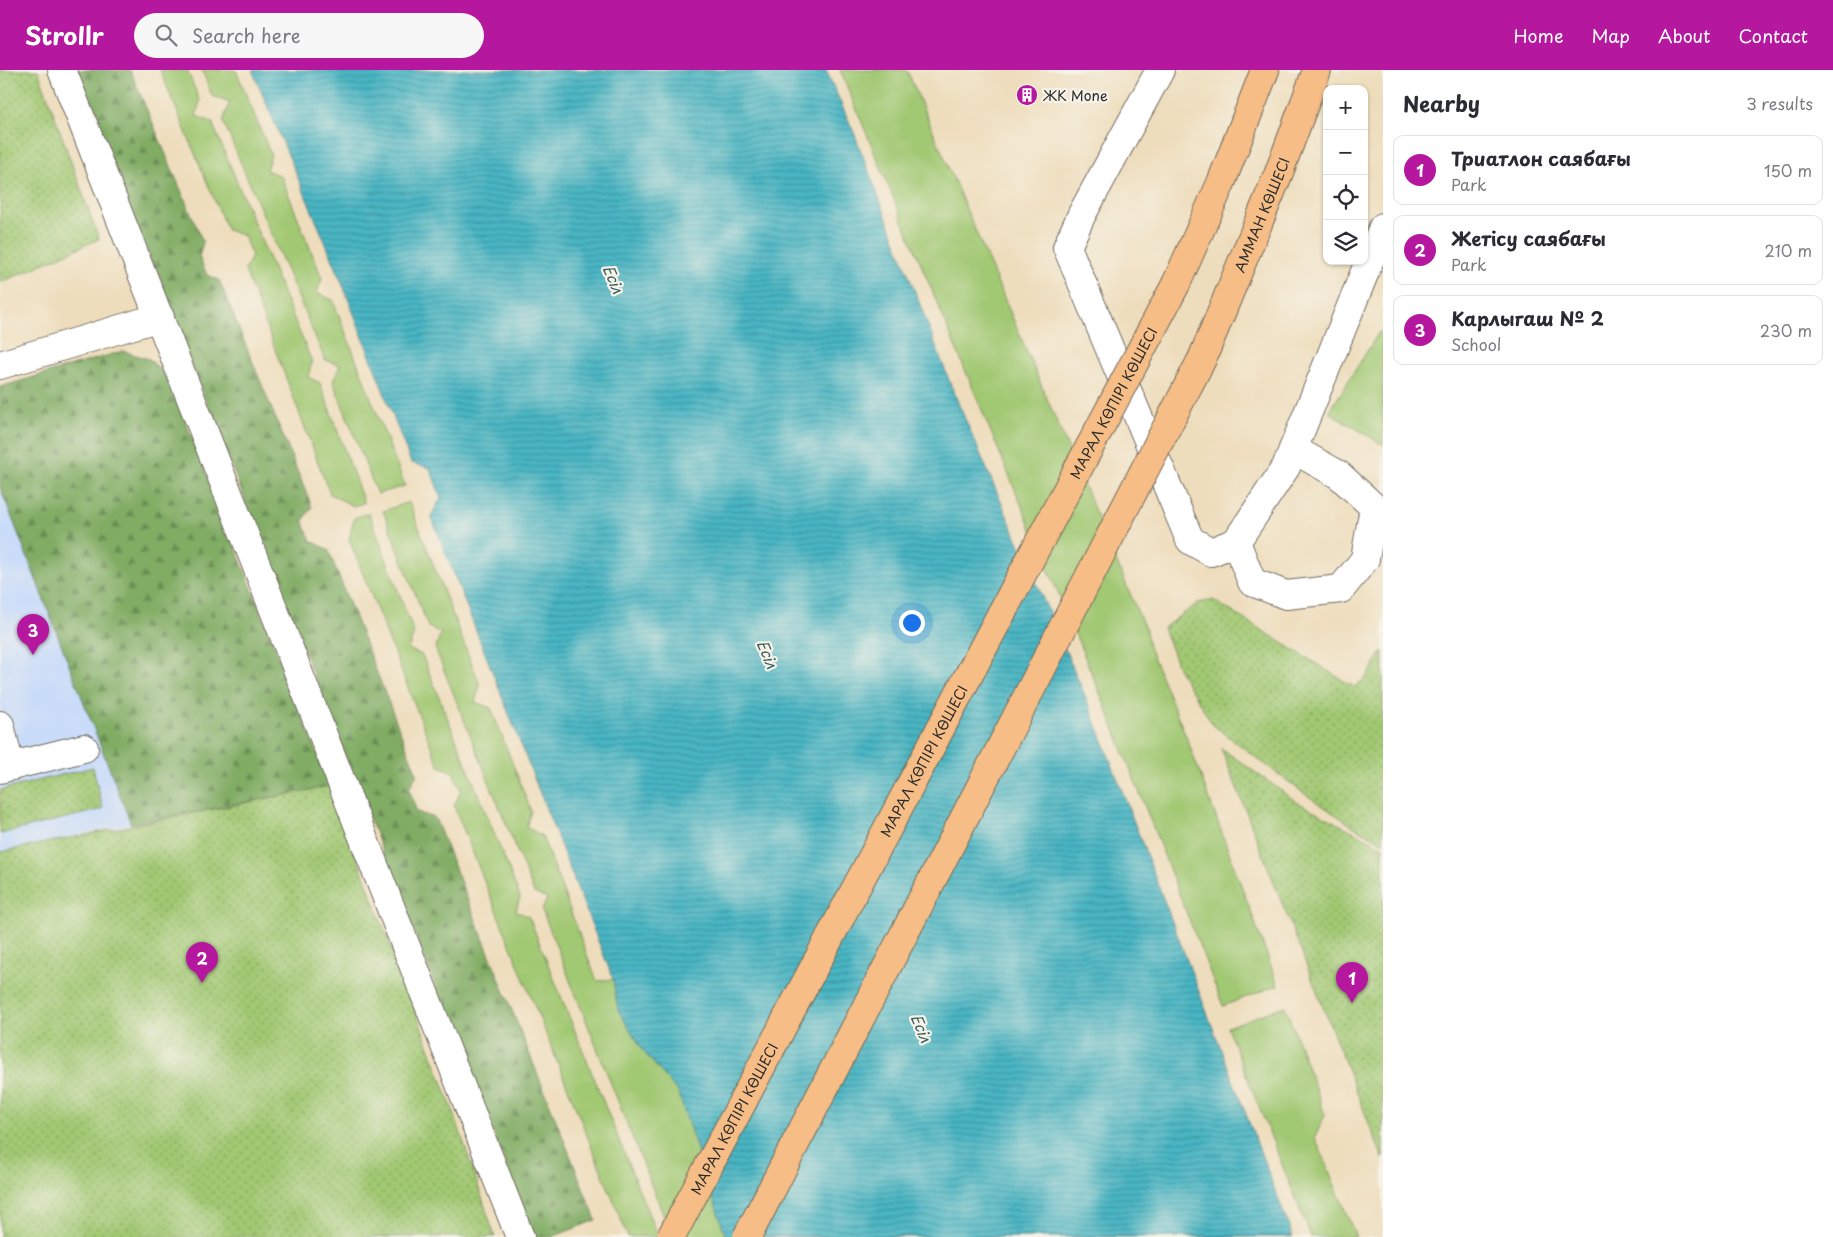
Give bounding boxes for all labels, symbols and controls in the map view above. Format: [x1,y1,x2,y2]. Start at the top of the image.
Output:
search box [134,13,484,58]
text: Strollr [25,17,104,53]
icon: search [152,21,180,49]
text: Search here [192,21,301,49]
text: Home [1513,22,1563,49]
text: Map [1591,22,1630,49]
text: About [1658,22,1710,49]
text: Contact [1738,22,1808,49]
building icon: ЖК Mone [1015,83,1039,107]
place label: ЖК Mone [1042,85,1108,106]
map controls [1323,85,1368,265]
button: + [1323,85,1368,130]
text: Nearby [1403,87,1480,119]
text: 3 results [1746,91,1813,115]
button: − [1323,130,1368,175]
text: Триатлон саябағы [1451,144,1631,172]
street label: АММАН КӨШЕСІ [1228,154,1294,275]
text: 1 [1416,158,1424,182]
text: 150 m [1764,158,1812,182]
text: Park [1451,172,1487,196]
button: locate [1323,175,1368,220]
button: layers [1323,220,1368,265]
text: Жетісу саябағы [1451,224,1606,252]
text: 2 [1414,238,1426,262]
text: 210 m [1764,238,1812,262]
text: Park [1451,252,1487,276]
water label: Есіл [598,261,630,297]
text: Карлыгаш № 2 [1451,304,1604,332]
text: 3 [1415,318,1425,342]
text: 230 m [1760,318,1812,342]
street label: МАРАЛ КӨПІРІ КӨШЕСІ [1064,323,1162,482]
text: School [1451,332,1501,356]
your location [899,610,925,636]
pin: 3 [17,614,49,655]
water label: Есіл [752,636,784,672]
street label: МАРАЛ КӨПІРІ КӨШЕСІ [875,681,972,840]
pin: 2 [186,942,218,983]
pin: 1 [1336,962,1368,1003]
water label: Есіл [906,1010,938,1046]
street label: МАРАЛ КӨПІРІ КӨШЕСІ [685,1039,783,1198]

